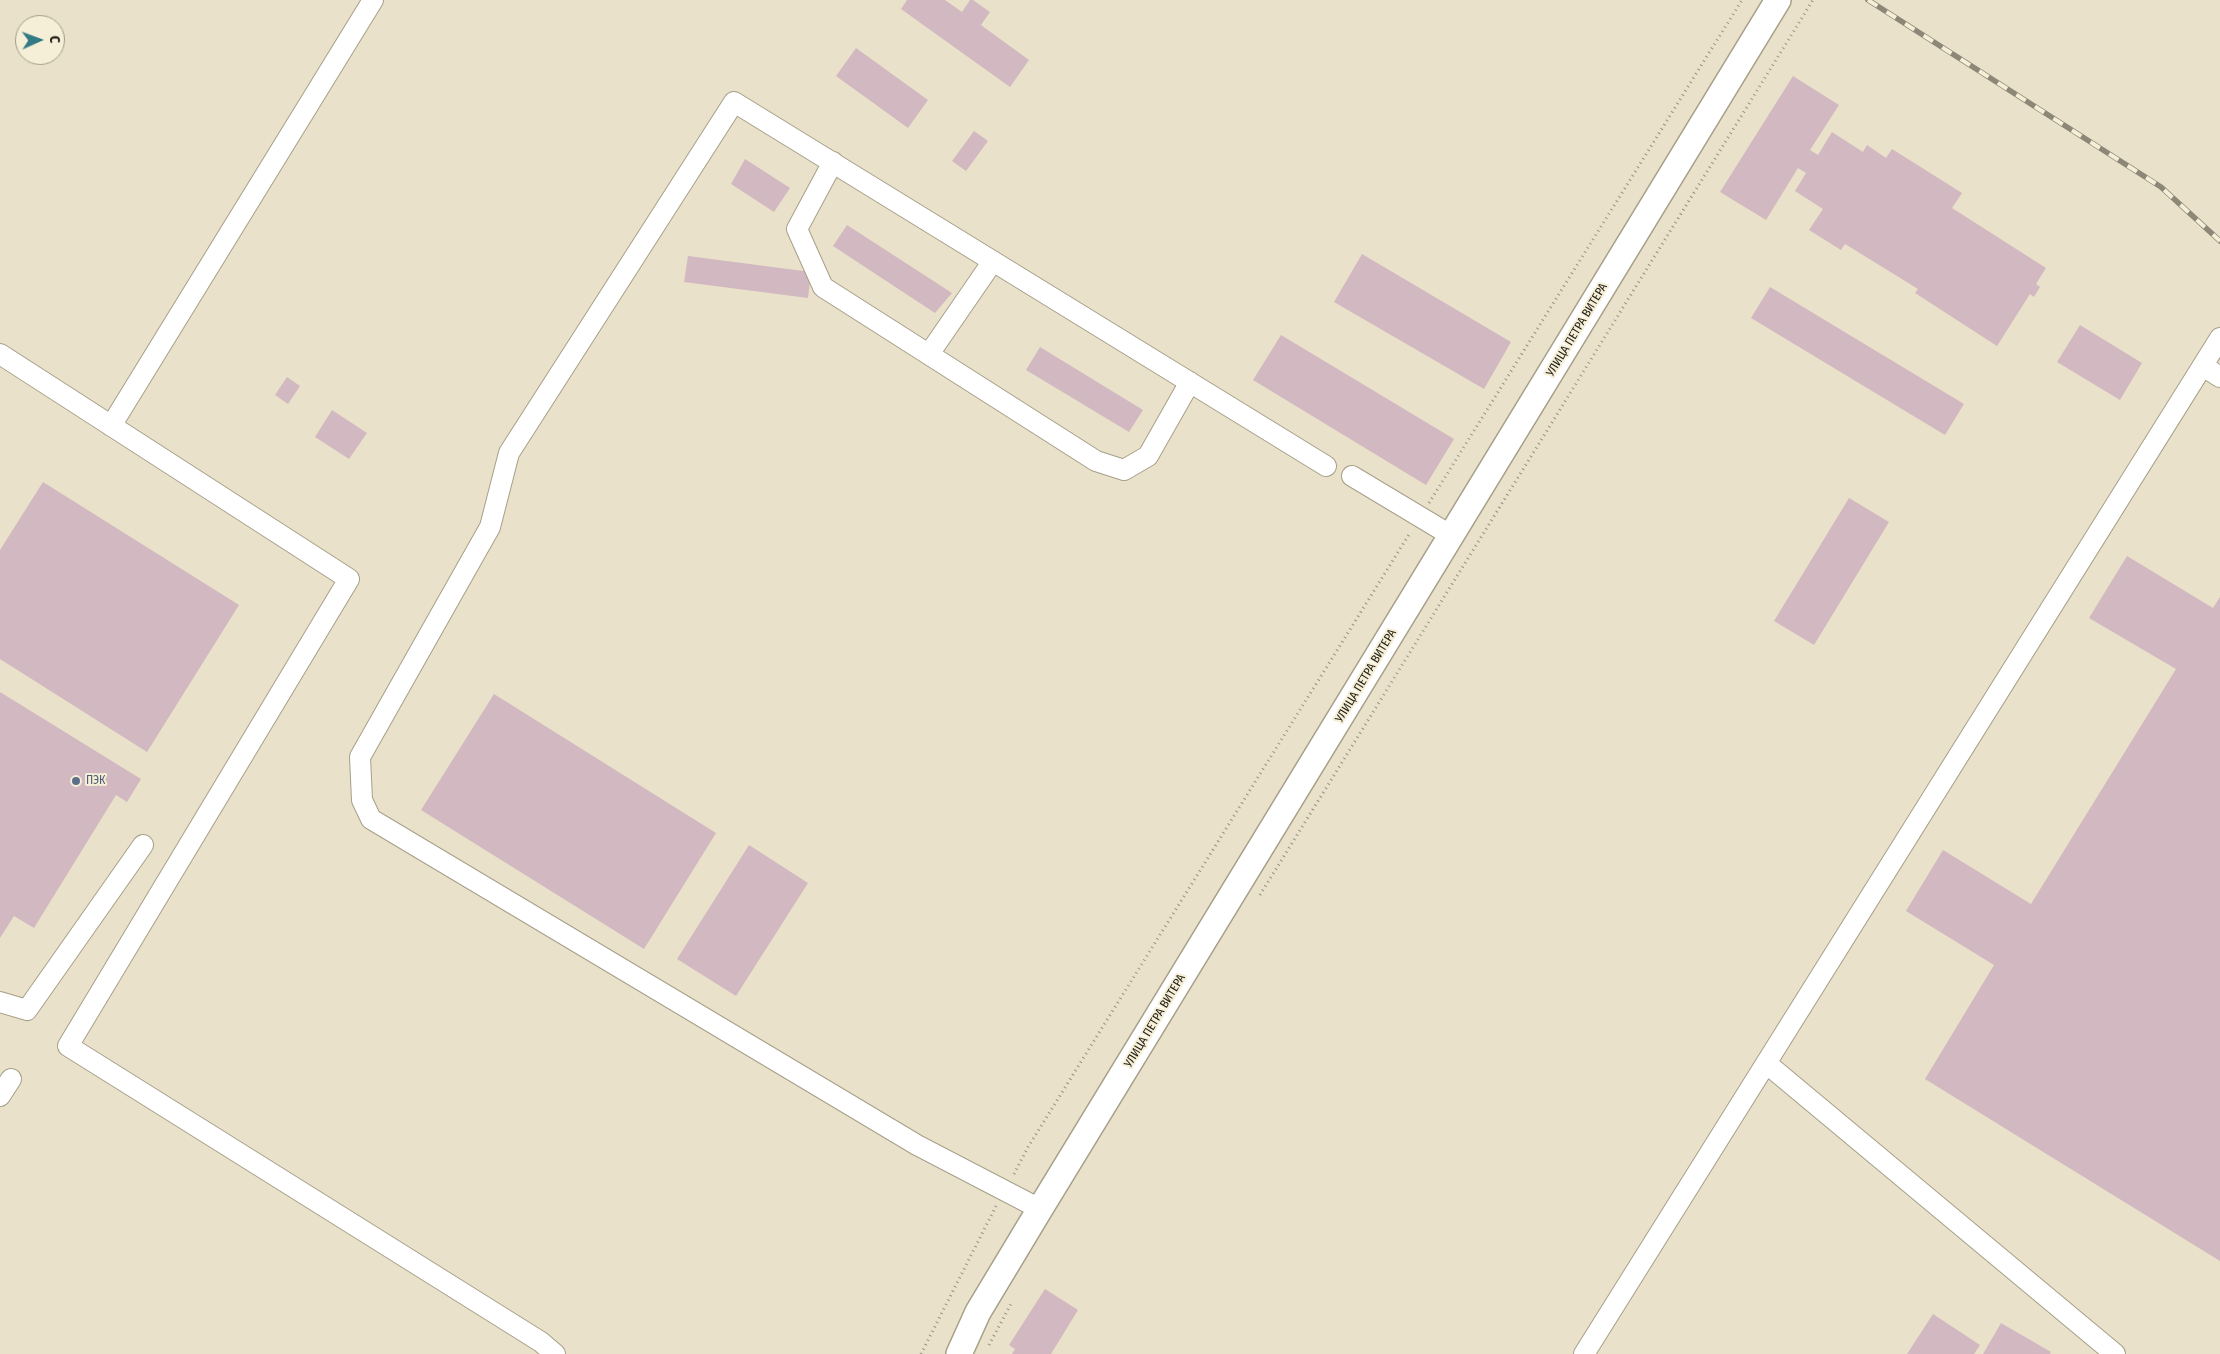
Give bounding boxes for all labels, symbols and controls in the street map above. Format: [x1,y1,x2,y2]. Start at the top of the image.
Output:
north arrow [15,15,65,65]
text: С [46,36,63,43]
street label: УЛИЦА ПЕТРА ВИТЕРА [1543,281,1611,379]
street label: УЛИЦА ПЕТРА ВИТЕРА [1332,627,1400,725]
place label: ПЭК [86,774,105,788]
marker: ПЭК [70,775,82,787]
street label: УЛИЦА ПЕТРА ВИТЕРА [1121,972,1189,1070]

